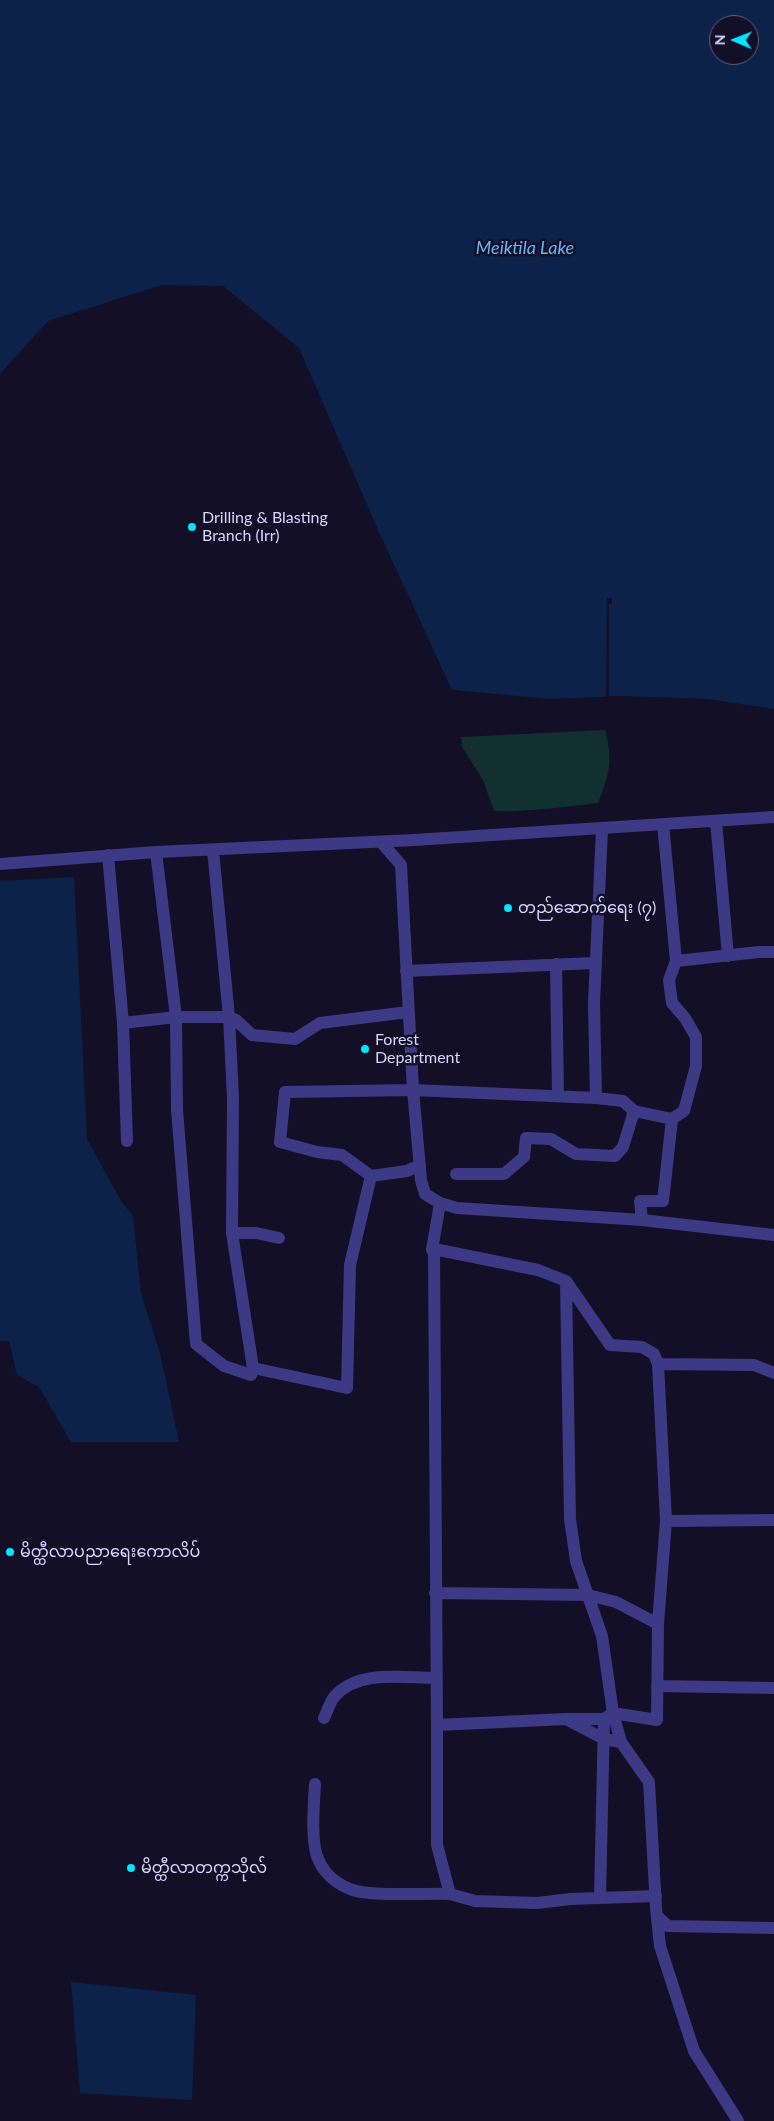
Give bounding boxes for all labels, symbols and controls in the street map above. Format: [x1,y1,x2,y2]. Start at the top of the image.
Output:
north arrow [709,15,759,65]
text: N [711,34,728,45]
water label: Meiktila Lake [476,237,574,259]
place label: Drilling & Blasting Branch (Irr) [202,508,328,546]
marker: Drilling & Blasting Branch (Irr) [186,521,198,533]
place label: တည်ဆောက်ရေး (၇) [518,898,656,918]
marker: တည်ဆောက်ရေး (၇) [502,902,514,914]
place label: Forest Department [375,1030,460,1068]
marker: Forest Department [359,1043,371,1055]
place label: မိတ္ထီလာပညာရေးကောလိပ် [20,1542,200,1562]
marker: မိတ္ထီလာပညာရေးကောလိပ် [4,1546,16,1558]
place label: မိတ္ထီလာတက္ကသိုလ် [141,1858,267,1878]
marker: မိတ္ထီလာတက္ကသိုလ် [125,1862,137,1874]

